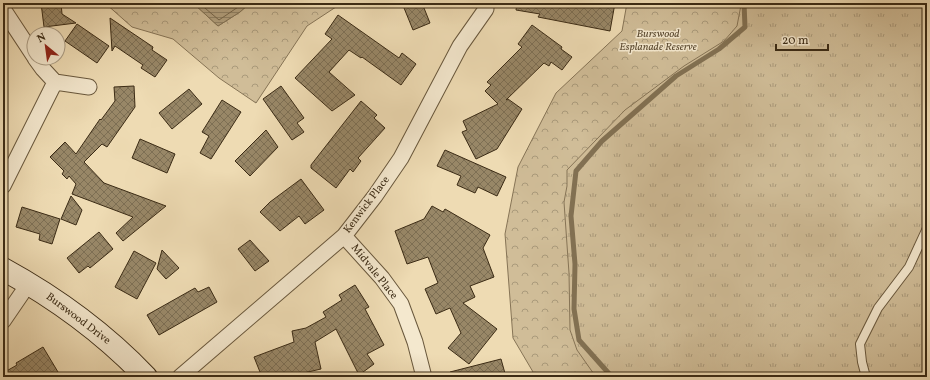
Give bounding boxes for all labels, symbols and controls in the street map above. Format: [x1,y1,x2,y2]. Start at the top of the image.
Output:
north arrow [26,26,66,66]
scale bar [776,26,828,52]
park label: Burswood Esplanade Reserve [619,27,697,55]
text: N [35,30,49,47]
text: 20 m [782,33,809,49]
street label: Kenwick Place [340,173,394,237]
street label: Midvale Place [347,241,401,303]
street label: Burswood Drive [43,290,113,348]

